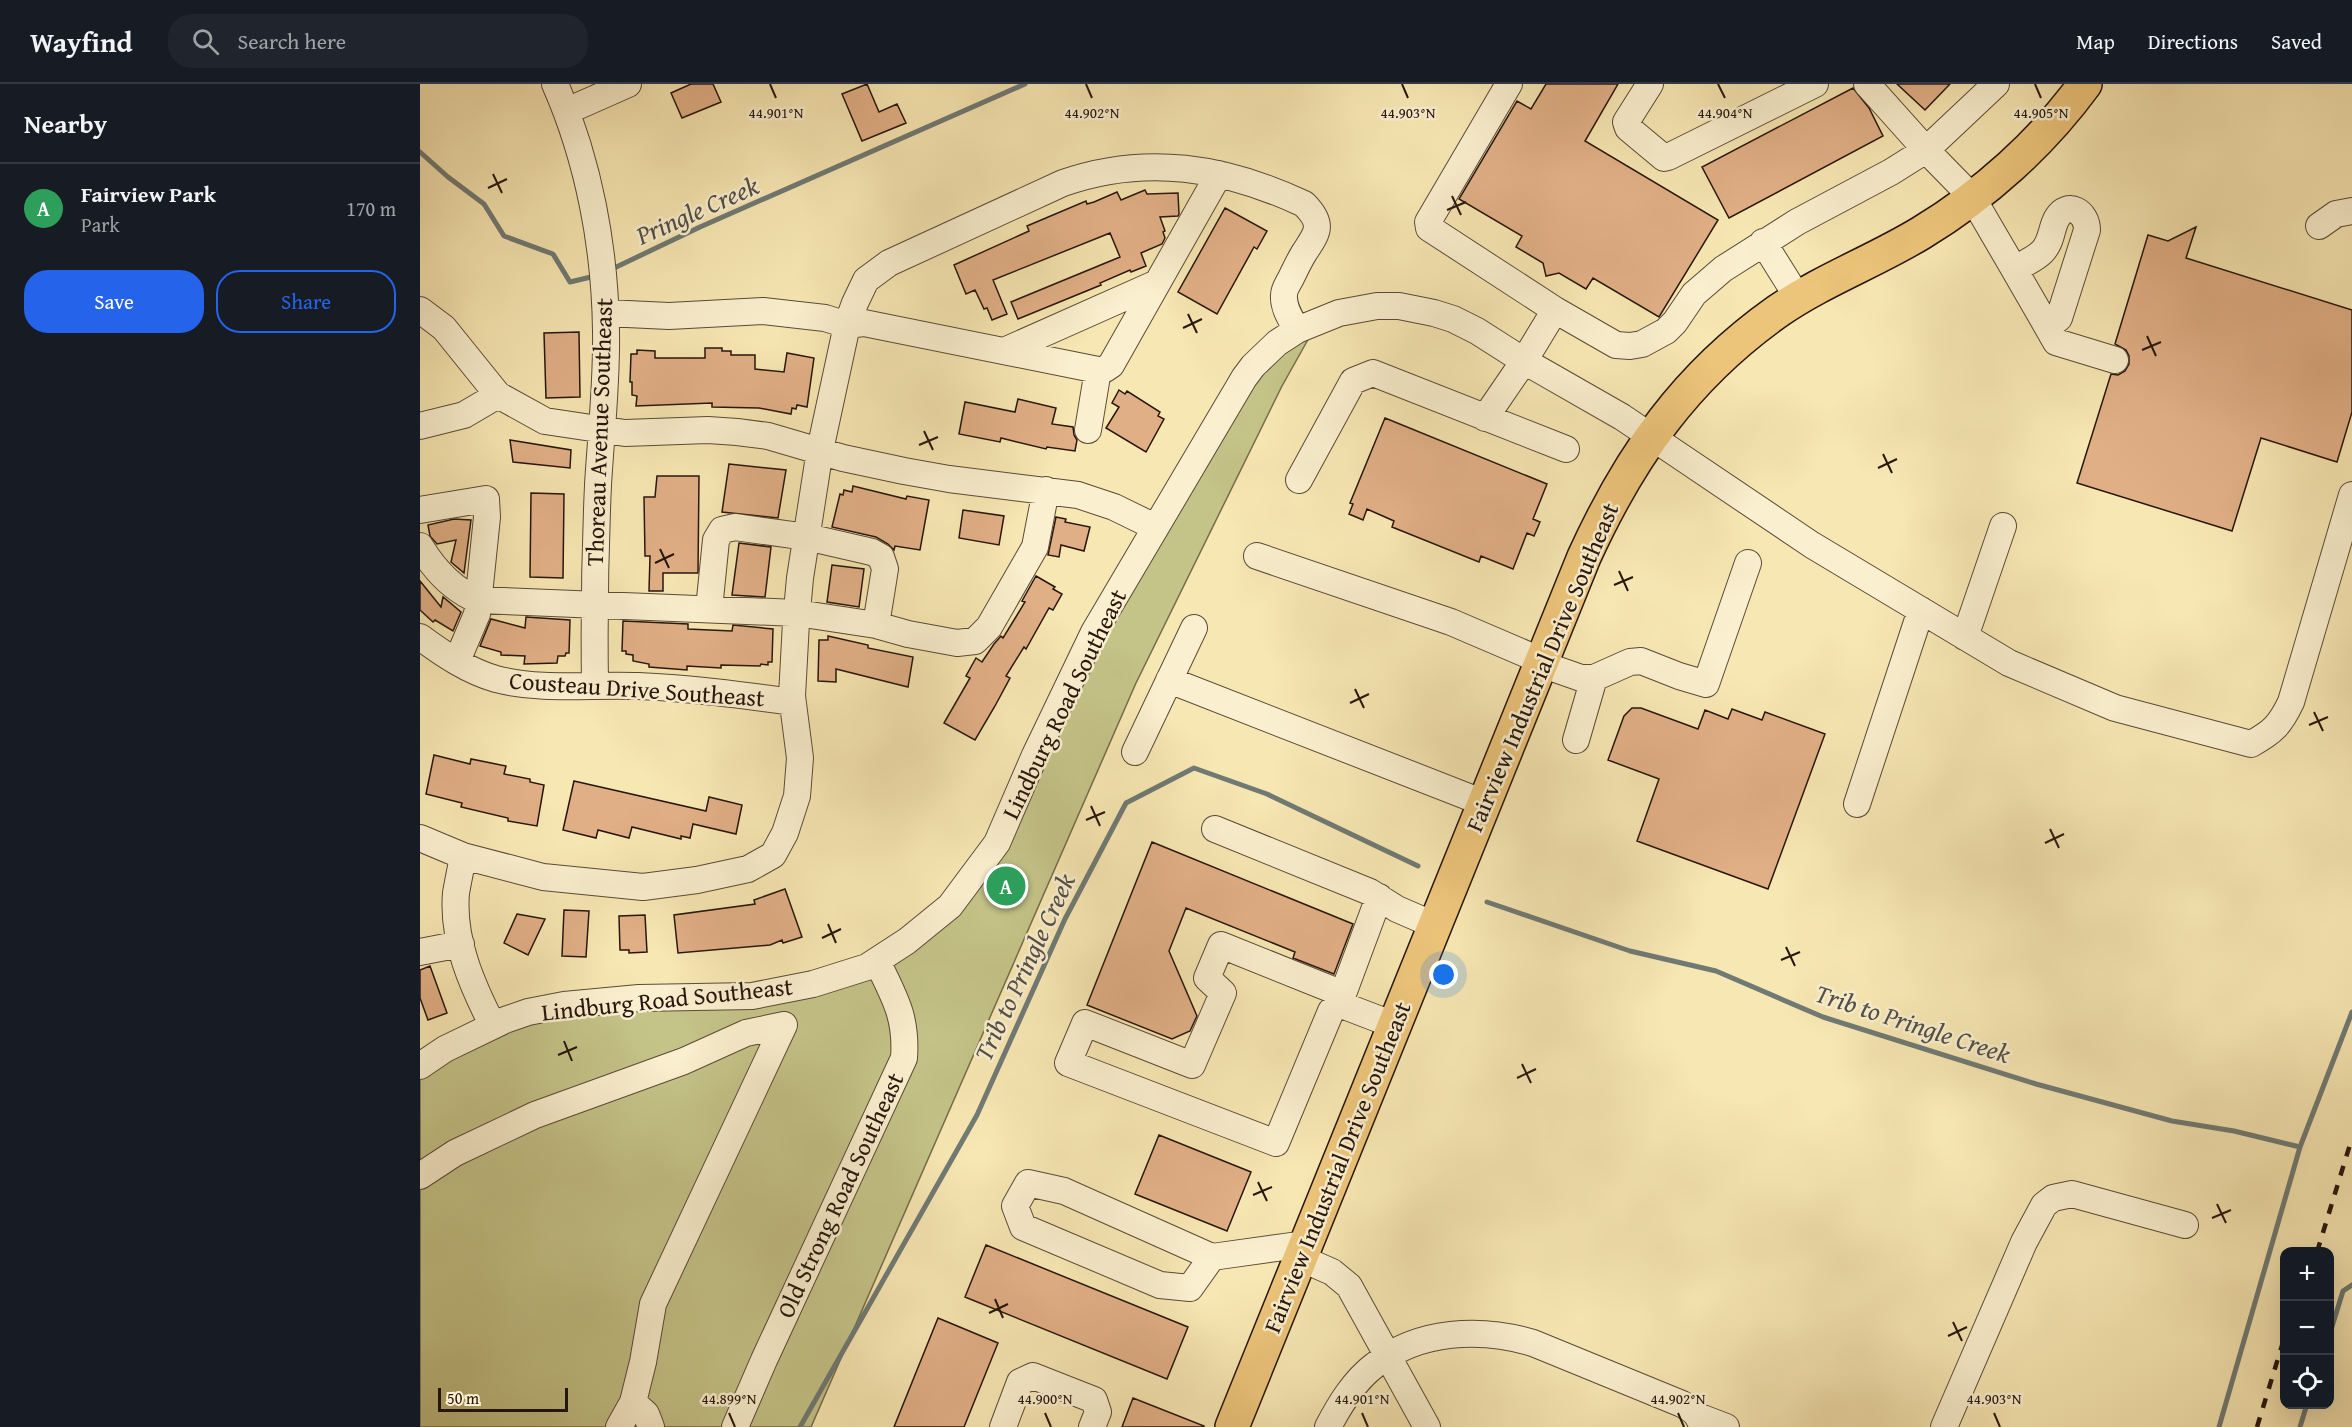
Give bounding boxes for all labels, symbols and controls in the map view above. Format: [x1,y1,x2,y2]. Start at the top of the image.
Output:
search box [168,14,588,68]
text: Wayfind [30,21,132,62]
icon: search [189,25,222,58]
text: Search here [237,25,346,57]
text: Map [2076,26,2115,57]
text: Directions [2148,26,2238,57]
text: Saved [2271,26,2322,57]
text: 44.901°N [749,102,804,123]
text: 44.902°N [1065,102,1120,123]
text: 44.903°N [1381,102,1436,123]
text: 44.904°N [1698,102,1753,123]
text: 44.905°N [2014,102,2069,123]
text: Nearby [24,104,107,143]
water label: Pringle Creek [628,166,765,255]
text: Fairview Park [81,178,216,210]
text: A [37,194,50,223]
text: 170 m [346,194,396,223]
text: Park [81,210,120,239]
button: Save [24,270,204,333]
button: Share [216,270,396,333]
street label: Thoreau Avenue Southeast [577,297,621,567]
street label: Fairview Industrial Drive Southeast [1457,497,1628,837]
street label: Lindburg Road Southeast [993,582,1135,825]
street label: Cousteau Drive Southeast [508,663,766,715]
pin: A [986,864,1026,908]
water label: Trib to Pringle Creek [963,867,1085,1067]
your location [1429,960,1458,989]
street label: Lindburg Road Southeast [540,968,795,1030]
water label: Trib to Pringle Creek [1810,973,2016,1073]
street label: Fairview Industrial Drive Southeast [1254,996,1420,1338]
street label: Old Strong Road Southeast [768,1066,913,1323]
map controls [2280,1247,2334,1409]
button: + [2280,1247,2334,1301]
button: − [2280,1301,2334,1355]
button: locate [2280,1355,2334,1409]
scale bar [438,1385,568,1412]
text: 50 m [447,1386,479,1410]
text: 44.899°N [702,1388,757,1409]
text: 44.900°N [1018,1388,1073,1409]
text: 44.901°N [1335,1388,1390,1409]
text: 44.902°N [1651,1388,1706,1409]
text: 44.903°N [1967,1388,2022,1409]

